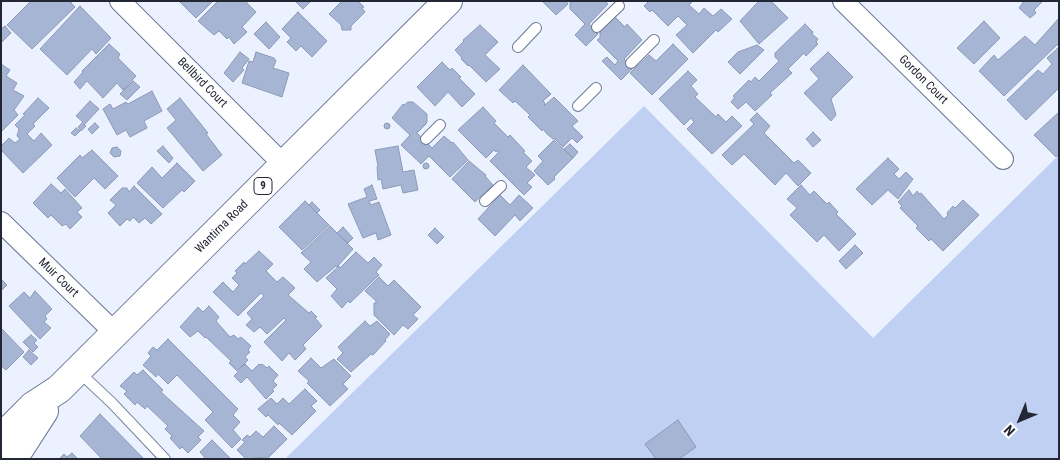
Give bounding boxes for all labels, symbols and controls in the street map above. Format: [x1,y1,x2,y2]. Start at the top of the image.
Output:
street label: Gordon Court [896,53,950,107]
street label: Bellbird Court [174,55,230,111]
road number: 9 [254,178,272,195]
street label: Wantirna Road [193,198,251,256]
street label: Muir Court [35,255,81,301]
north arrow [995,395,1045,445]
text: N [1001,422,1018,439]

